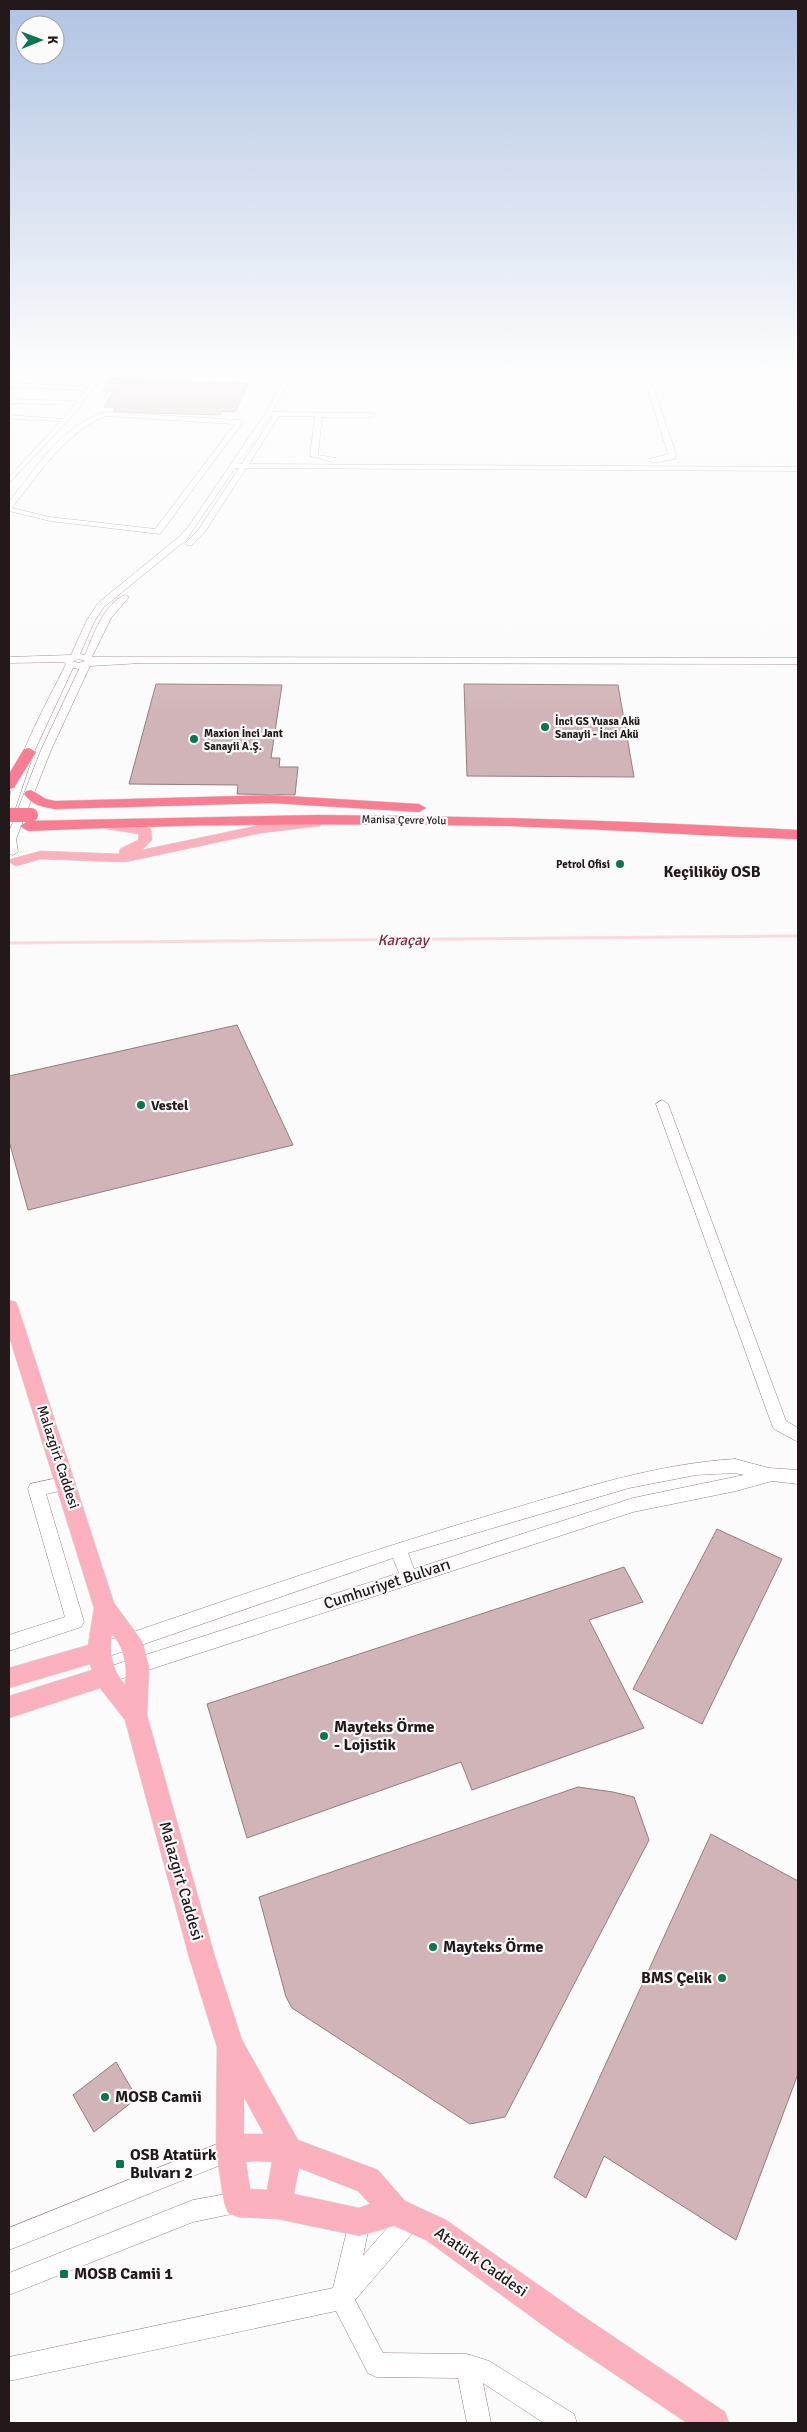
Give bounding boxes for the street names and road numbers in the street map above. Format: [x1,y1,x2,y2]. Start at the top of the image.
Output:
street label: Manisa Çevre Yolu [362,813,446,827]
street label: Malazgirt Caddesi [33,1403,83,1511]
street label: Cumhuriyet Bulvarı [321,1554,453,1614]
street label: Malazgirt Caddesi [154,1819,208,1943]
street label: Atatürk Caddesi [431,2223,531,2301]

